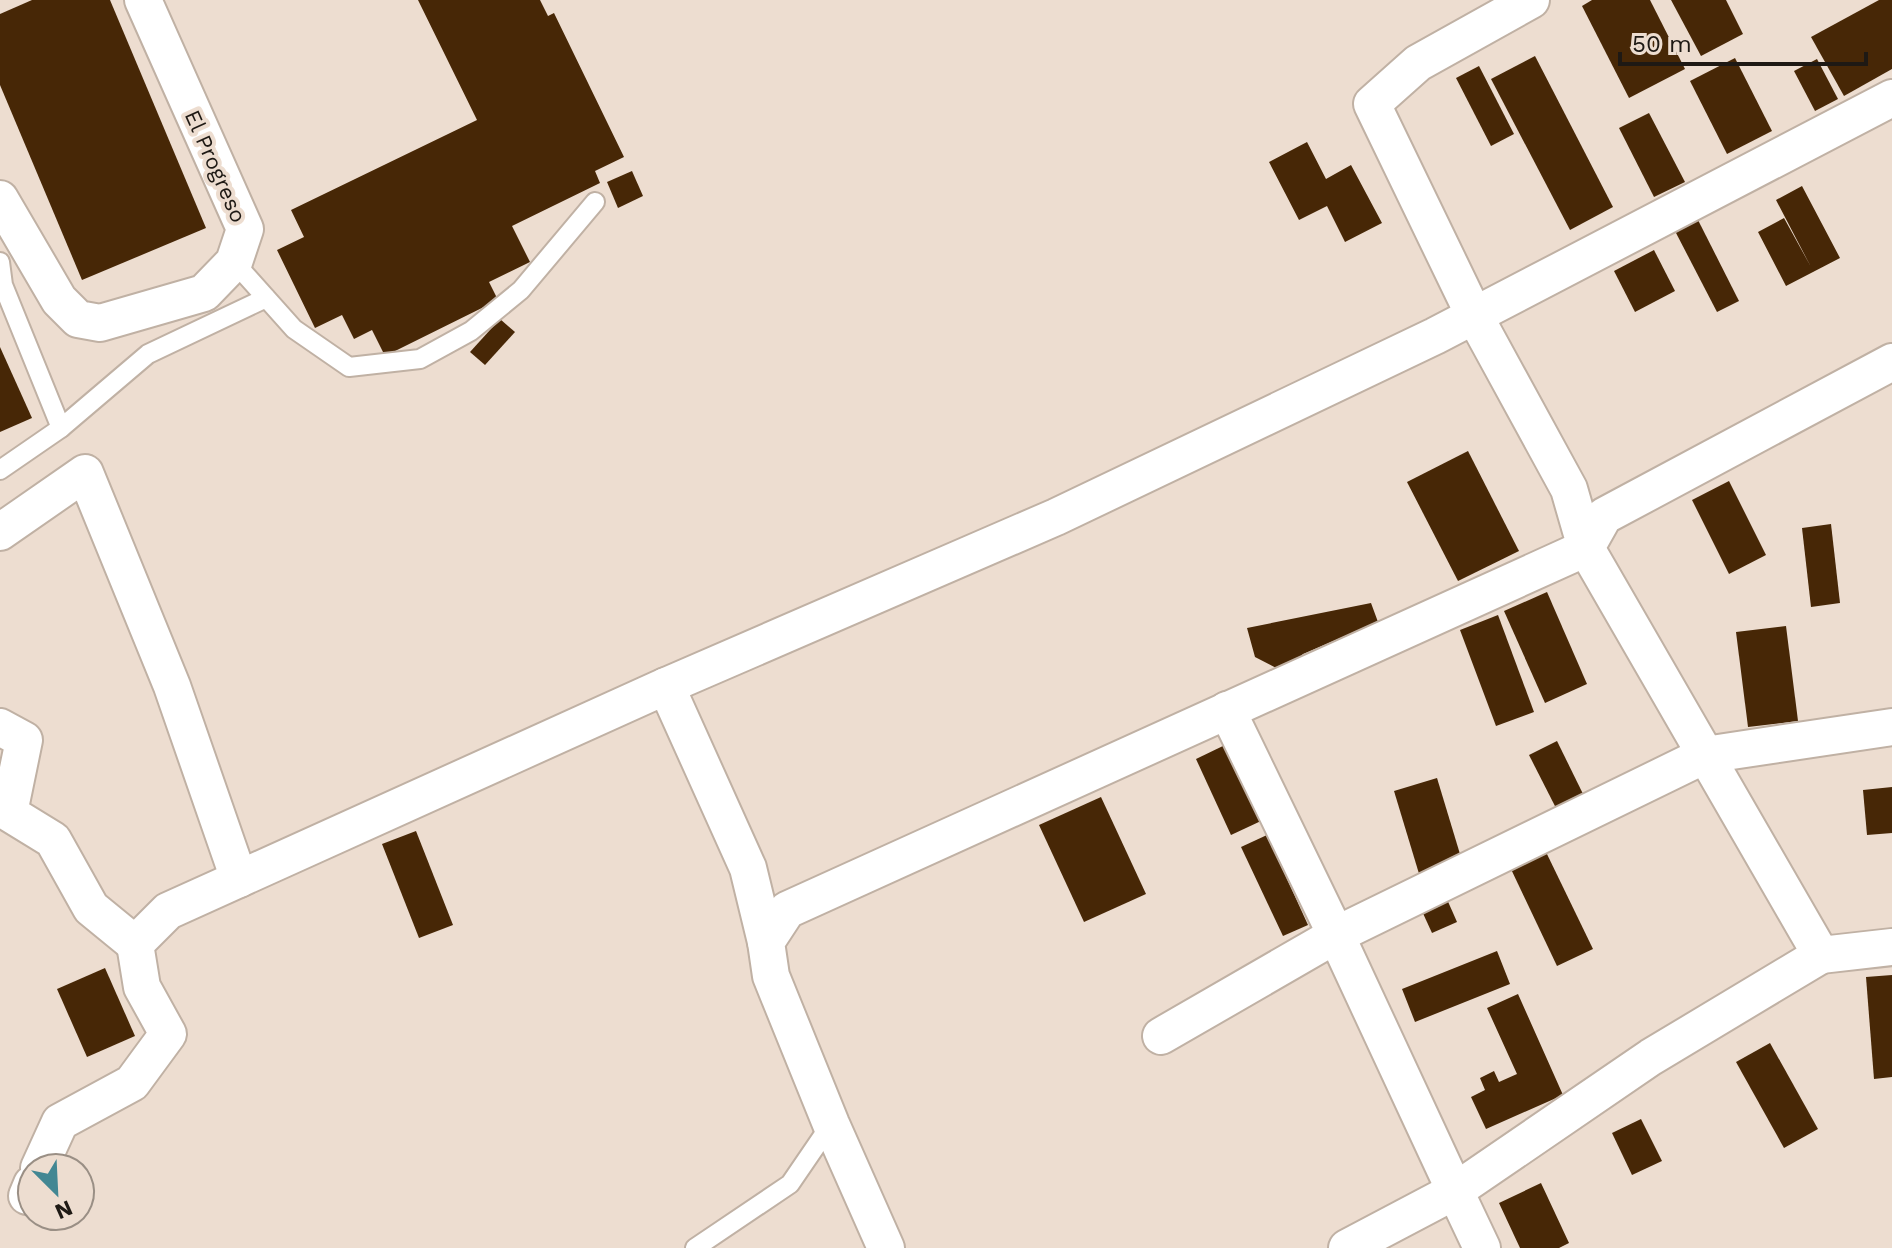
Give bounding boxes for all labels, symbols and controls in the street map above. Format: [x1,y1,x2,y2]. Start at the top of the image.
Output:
scale bar [1620,16,1866,66]
text: 50 m [1632,30,1692,58]
street label: El Progreso [180,106,251,226]
north arrow [16,1152,96,1232]
text: N [51,1195,76,1225]

